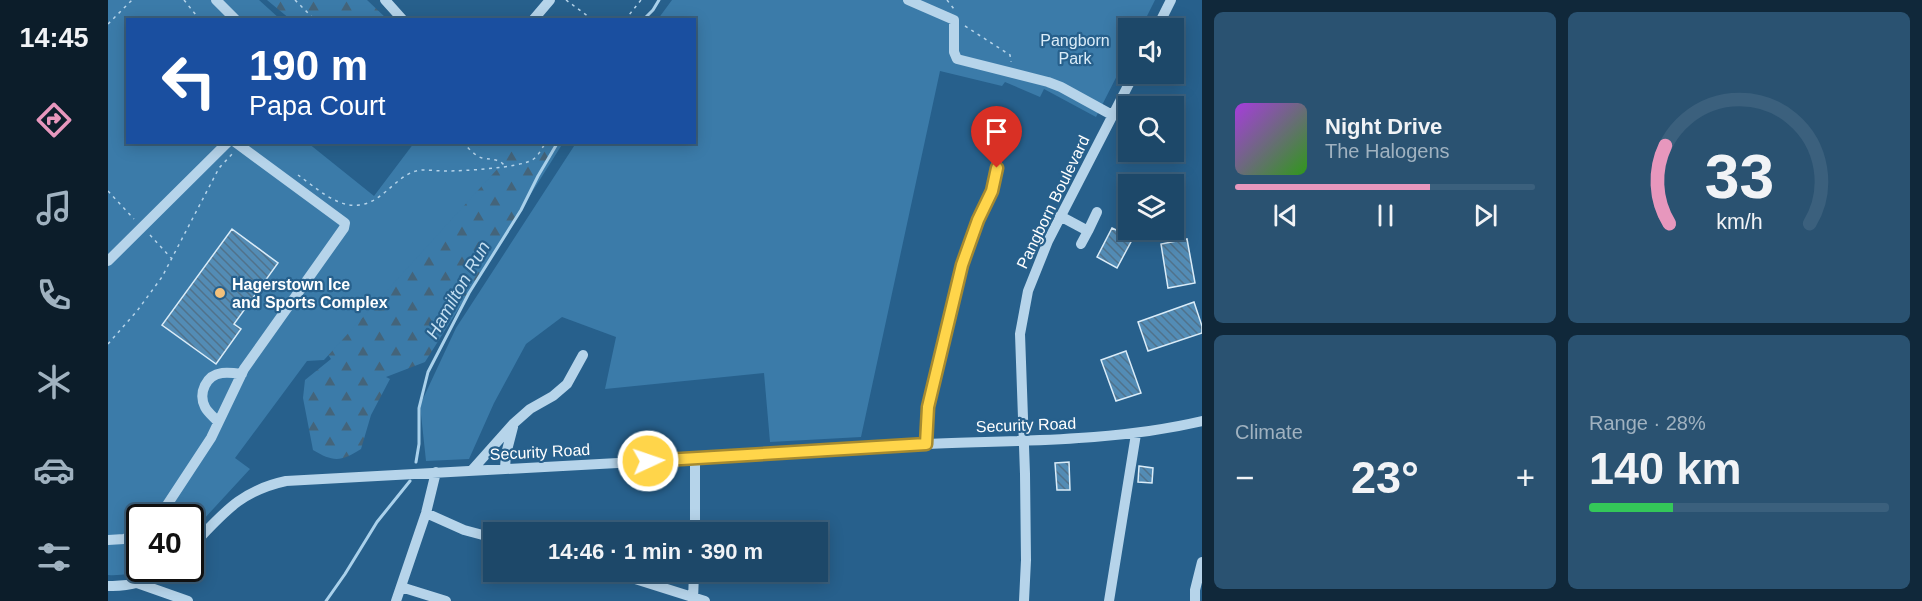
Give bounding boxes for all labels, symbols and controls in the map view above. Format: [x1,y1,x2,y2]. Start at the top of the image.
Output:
map controls [1118,18,1184,240]
button: sound [1118,18,1184,84]
text: 14:45 [19,23,89,53]
park label: Pangborn Park [1040,32,1110,67]
icon: left [150,42,228,120]
text: 190 m [249,42,368,89]
text: Papa Court [249,91,386,121]
button: search [1118,96,1184,162]
icon: directions [33,99,75,141]
pin [971,106,1022,168]
text: Night Drive [1325,114,1442,139]
icon: arrive [980,115,1013,148]
street label: Pangborn Boulevard [1013,133,1093,271]
text: The Halogens [1325,140,1450,162]
text: 33 [1704,143,1774,212]
button: layers [1118,174,1184,240]
icon: music [33,187,75,229]
icon: previous [1269,199,1302,232]
icon: pause [1369,199,1402,232]
icon: next [1469,199,1502,232]
text: km/h [1716,211,1762,235]
water label: Hamilton Run [422,238,494,342]
icon: phone [33,274,75,316]
place label: Hagerstown Ice and Sports Complex [232,276,388,311]
marker: Hagerstown Ice and Sports Complex [213,286,227,300]
icon: climate [33,361,75,403]
text: Range · 28% [1589,412,1706,434]
street label: Security Road [975,415,1077,435]
text: Climate [1235,421,1303,443]
position arrow [616,429,680,493]
street label: Security Road [489,441,591,463]
text: 140 km [1589,443,1742,494]
icon: car [33,449,75,491]
text: 23° [1351,452,1419,503]
text: − [1235,459,1254,496]
text: + [1516,459,1535,496]
speed limit sign: 40 [126,504,204,582]
icon: filters [33,536,75,578]
text: 14:46 · 1 min · 390 m [548,539,763,564]

